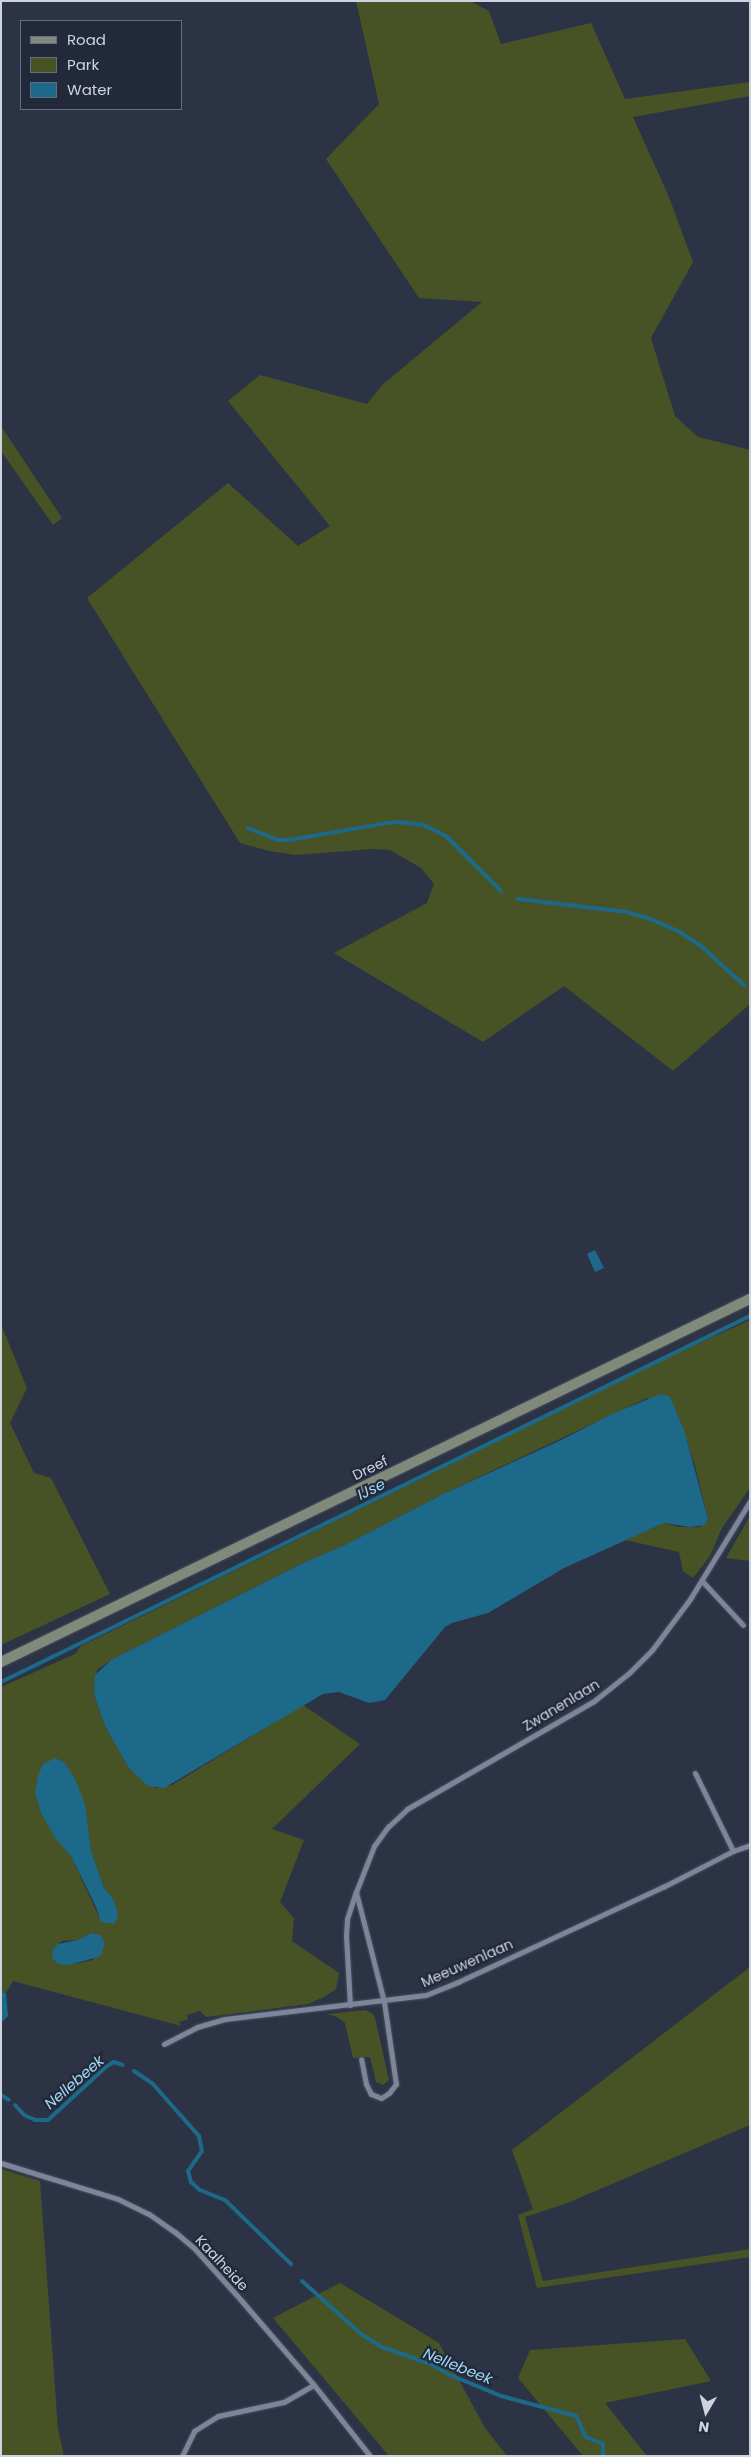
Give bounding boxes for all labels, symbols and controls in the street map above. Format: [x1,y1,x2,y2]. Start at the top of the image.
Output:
legend [20,20,182,110]
text: Road [67,29,106,50]
text: Park [67,54,99,75]
text: Water [67,79,112,100]
street label: Dreef [350,1452,390,1484]
water label: IJse [354,1475,388,1503]
street label: Zwanenlaan [520,1676,602,1734]
street label: Meeuwenlaan [418,1935,516,1991]
water label: Nellebeek [41,2051,107,2113]
street label: Kaalheide [192,2232,252,2294]
water label: Nellebeek [421,2344,495,2388]
north arrow [681,2387,731,2437]
text: N [697,2416,711,2437]

